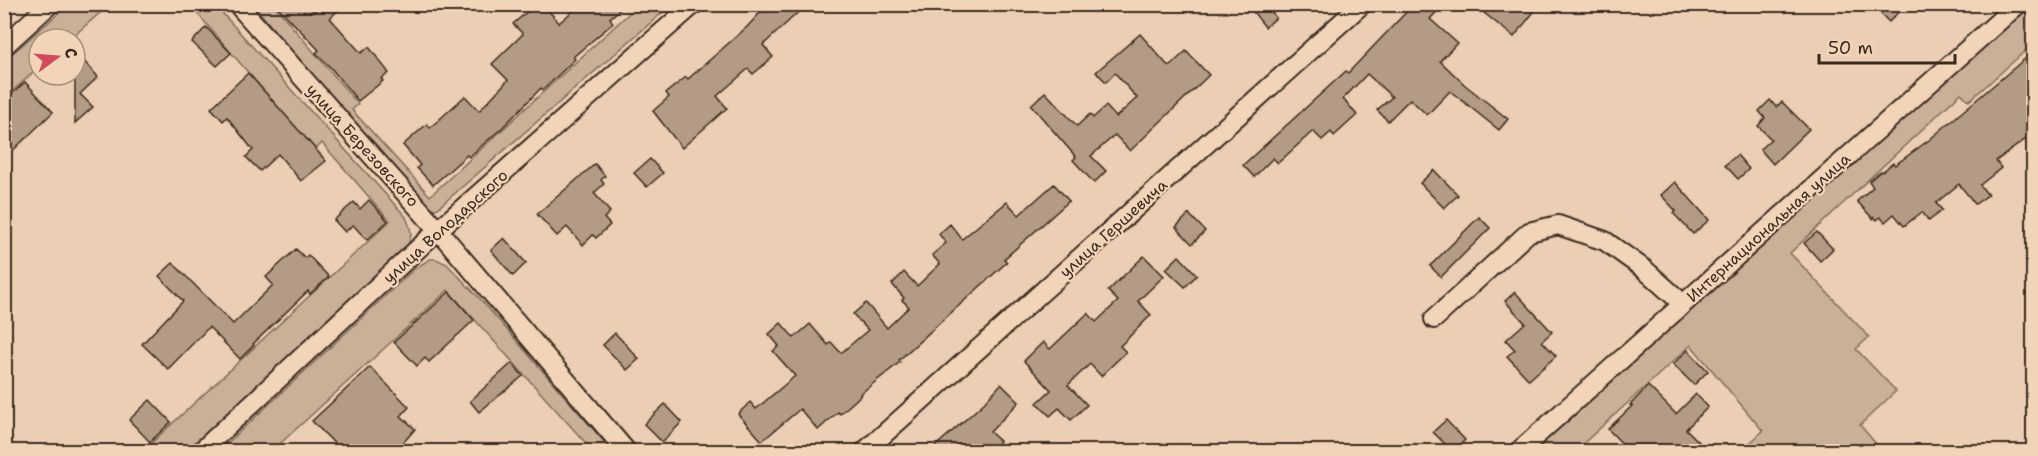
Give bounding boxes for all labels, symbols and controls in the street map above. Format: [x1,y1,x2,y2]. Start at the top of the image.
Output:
north arrow [27,27,87,87]
scale bar [1819,27,1956,65]
text: 50 m [1828,36,1873,60]
text: С [59,45,82,61]
street label: улица Березовского [302,79,424,211]
street label: Интернациональная улица [1682,148,1855,307]
street label: улица Володарского [378,165,512,288]
street label: улица Гершевича [1055,174,1172,282]

